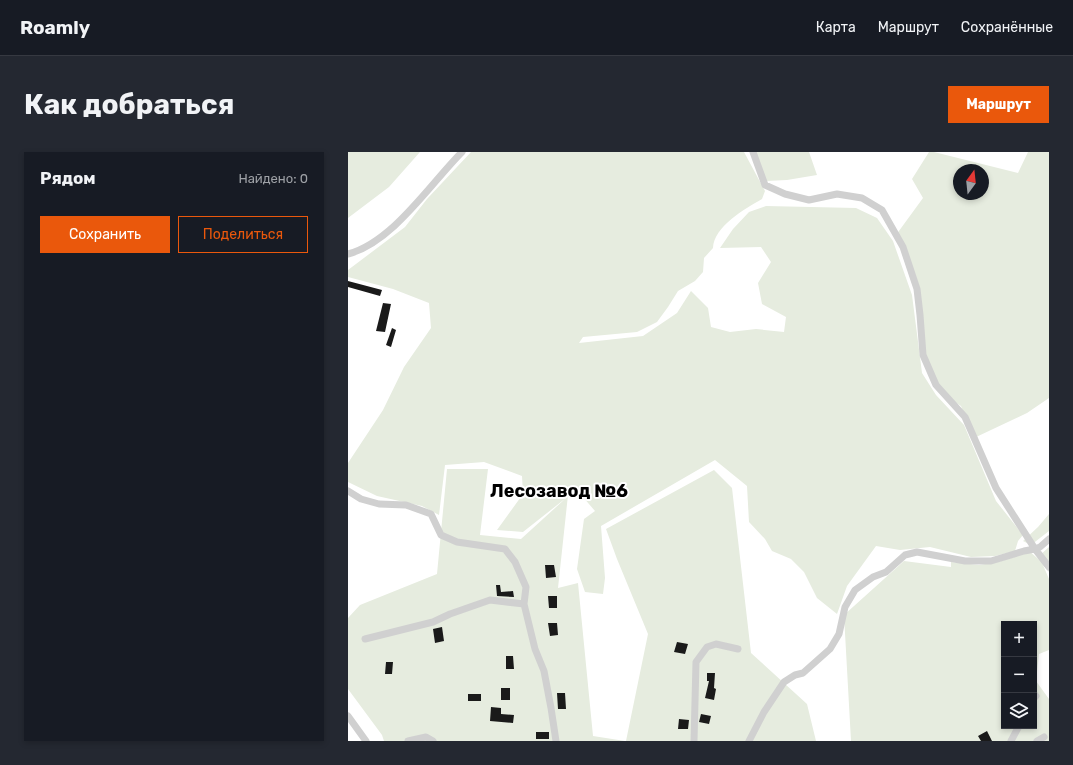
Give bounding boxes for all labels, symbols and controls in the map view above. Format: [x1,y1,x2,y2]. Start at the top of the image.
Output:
text: Roamly [20,16,90,39]
text: Карта [816,19,856,36]
text: Маршрут [878,19,939,36]
text: Сохранённые [961,19,1053,36]
button: Маршрут [948,86,1049,123]
text: Как добраться [24,88,234,121]
north arrow [953,164,989,200]
text: Рядом [40,168,96,188]
text: Найдено: 0 [238,171,308,186]
button: Сохранить [40,216,170,253]
button: Поделиться [178,216,308,253]
district label: Лесозавод №6 [490,480,628,502]
map controls [1001,621,1037,729]
button: + [1001,621,1037,657]
button: − [1001,657,1037,693]
button: layers [1001,693,1037,729]

